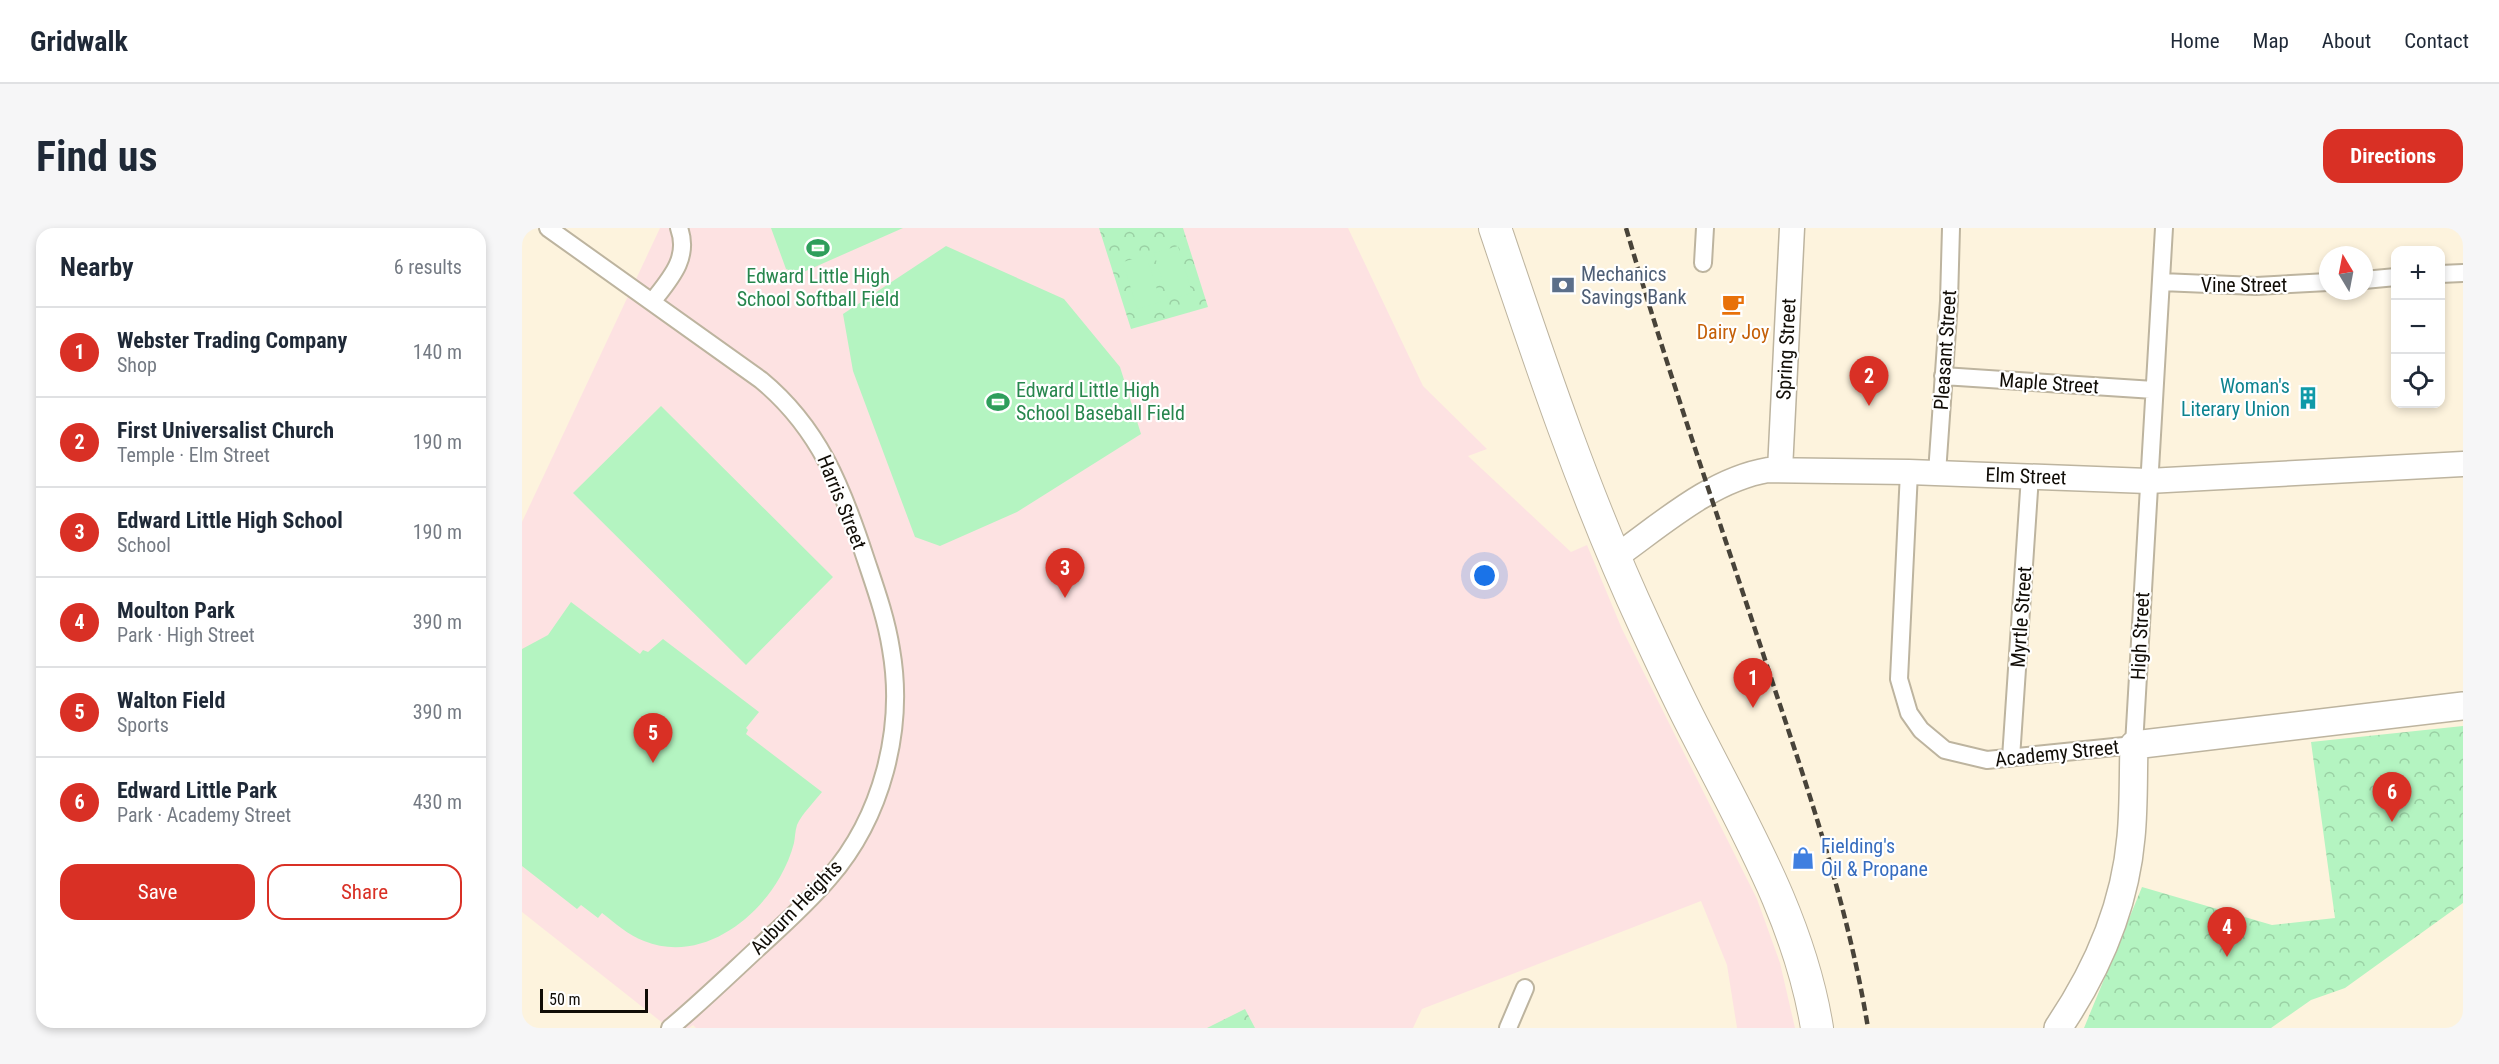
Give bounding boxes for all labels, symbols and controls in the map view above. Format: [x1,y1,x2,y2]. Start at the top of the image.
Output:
text: Gridwalk [30,25,128,58]
text: Home [2170,29,2220,53]
text: Map [2253,29,2289,53]
text: About [2322,29,2371,53]
text: Contact [2404,29,2469,53]
button: Directions [2323,129,2463,183]
text: Find us [36,132,157,181]
sports icon: Edward Little High School Softball Field [805,235,831,261]
north arrow [2319,246,2373,300]
map controls [2391,246,2445,408]
button: + [2391,246,2445,300]
text: Nearby [60,252,134,282]
text: 6 results [394,255,462,279]
place label: Mechanics Savings Bank [1581,262,1686,309]
place label: Edward Little High School Softball Field [737,264,899,311]
bank icon: Mechanics Savings Bank [1550,272,1576,298]
street label: Vine Street [2201,273,2287,297]
street label: Pleasant Street [1929,289,1961,411]
cafe icon: Dairy Joy [1720,291,1746,317]
street label: Spring Street [1771,297,1801,401]
button: − [2391,300,2445,354]
place label: Dairy Joy [1697,320,1769,344]
text: Webster Trading Company [117,328,347,353]
text: 1 [74,340,85,364]
text: 140 m [413,340,462,364]
text: Shop [117,353,157,377]
button: locate [2391,354,2445,408]
pin: 2 [1850,356,1888,406]
street label: Maple Street [1998,368,2100,398]
place label: Woman's Literary Union [2181,374,2290,421]
place label: Edward Little High School Baseball Field [1016,378,1185,425]
building icon: Woman's Literary Union [2295,385,2321,411]
sports icon: Edward Little High School Baseball Field [985,389,1011,415]
text: First Universalist Church [117,418,334,443]
text: 2 [74,430,85,454]
text: 190 m [413,430,462,454]
text: Temple · Elm Street [117,443,270,467]
street label: Harris Street [812,451,872,553]
street label: Elm Street [1985,463,2067,489]
text: Edward Little High School [117,508,343,533]
text: 3 [74,520,85,544]
text: 190 m [413,520,462,544]
text: School [117,533,171,557]
pin: 3 [1046,548,1084,598]
your location [1470,561,1499,590]
street label: Myrtle Street [2005,566,2037,668]
street label: High Street [2126,591,2154,681]
text: Moulton Park [117,598,235,623]
text: 4 [74,610,85,634]
text: 390 m [413,610,462,634]
text: Park · High Street [117,623,255,647]
pin: 1 [1734,658,1772,708]
text: Walton Field [117,688,225,713]
text: 5 [74,700,85,724]
text: 390 m [413,700,462,724]
text: Sports [117,713,169,737]
pin: 5 [634,714,672,763]
street label: Academy Street [1994,735,2120,771]
pin: 6 [2372,772,2412,822]
text: Edward Little Park [117,778,277,803]
text: 6 [74,790,85,814]
text: 430 m [413,790,462,814]
text: Park · Academy Street [117,803,291,827]
place label: Fielding's Oil & Propane [1821,834,1928,881]
shop icon: Fielding's Oil & Propane [1790,845,1816,871]
street label: Auburn Heights [745,855,847,959]
button: Save [60,864,255,920]
button: Share [267,864,462,920]
pin: 4 [2208,908,2246,957]
scale bar [540,986,648,1014]
text: 50 m [549,990,581,1009]

